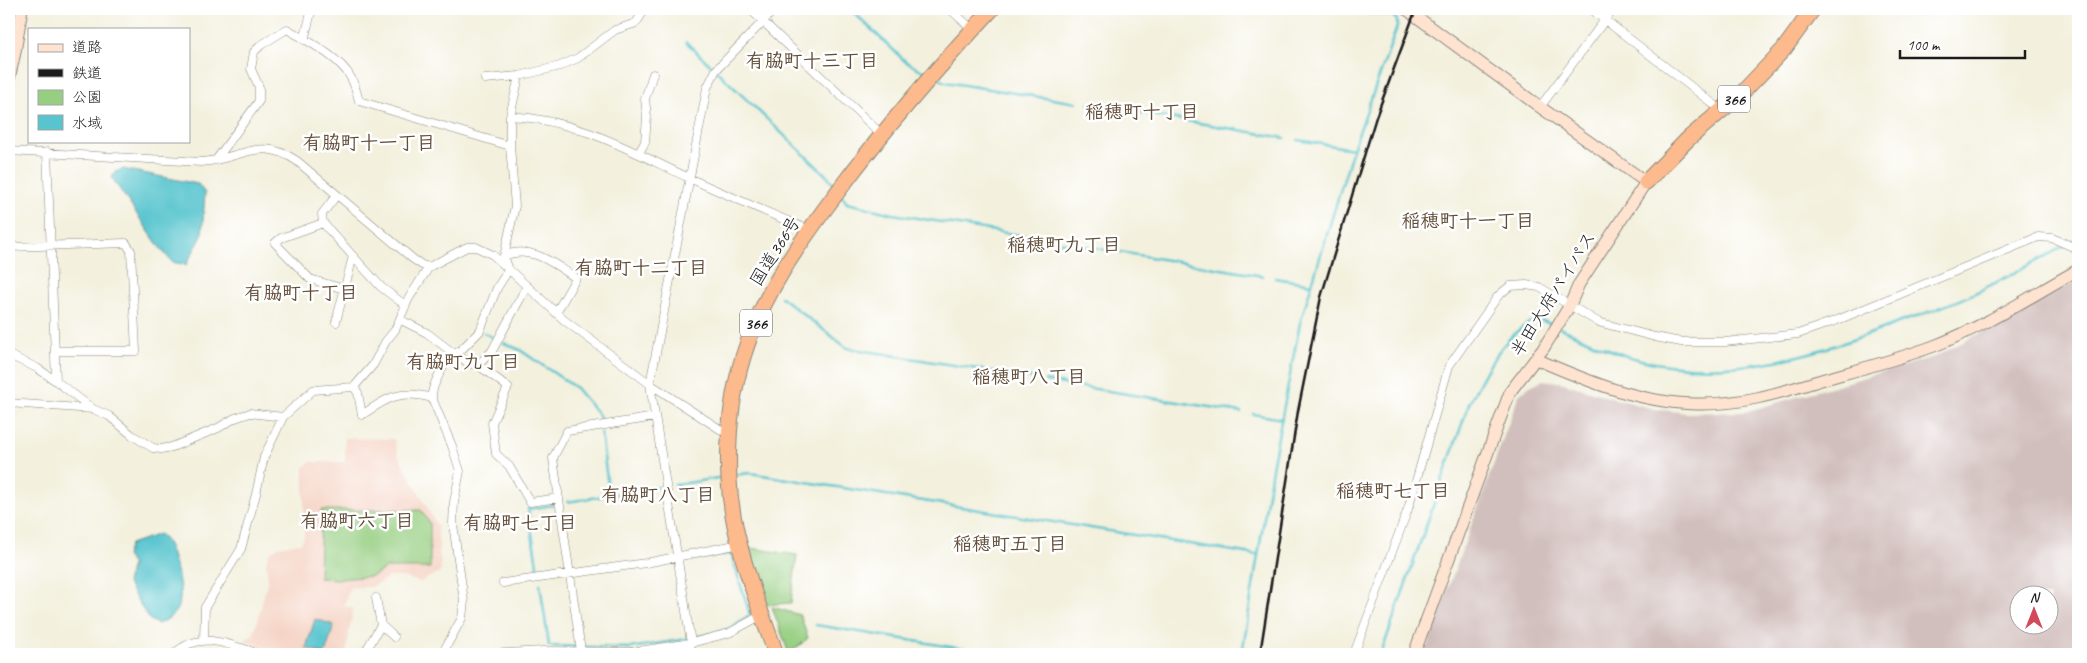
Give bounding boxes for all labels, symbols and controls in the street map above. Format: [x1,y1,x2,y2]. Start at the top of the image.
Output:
legend [28,28,190,142]
scale bar [1900,28,2024,60]
text: 100 m [1907,36,1941,55]
text: 道路 [72,38,102,57]
district label: 有脇町十三丁目 [745,49,879,73]
text: 鉄道 [72,64,102,83]
road number: 366 [1718,86,1750,112]
text: 公園 [72,88,102,107]
district label: 稲穂町十丁目 [1085,100,1199,124]
text: 水域 [72,114,102,133]
district label: 有脇町十一丁目 [302,131,436,155]
district label: 稲穂町十一丁目 [1401,209,1535,233]
street label: 国道366号 [745,212,805,290]
street label: 半田大府パイパス [1506,227,1600,361]
district label: 稲穂町九丁目 [1007,233,1121,257]
district label: 有脇町十二丁目 [574,256,708,280]
district label: 有脇町十丁目 [244,281,358,305]
road number: 366 [740,309,772,336]
district label: 有脇町九丁目 [406,350,520,374]
district label: 稲穂町八丁目 [972,365,1086,389]
district label: 稲穂町七丁目 [1336,479,1450,503]
district label: 有脇町八丁目 [601,483,715,507]
district label: 有脇町六丁目 [300,509,414,533]
district label: 有脇町七丁目 [463,511,577,535]
district label: 稲穂町五丁目 [953,532,1067,556]
north arrow [2010,586,2060,636]
text: N [2030,589,2041,606]

